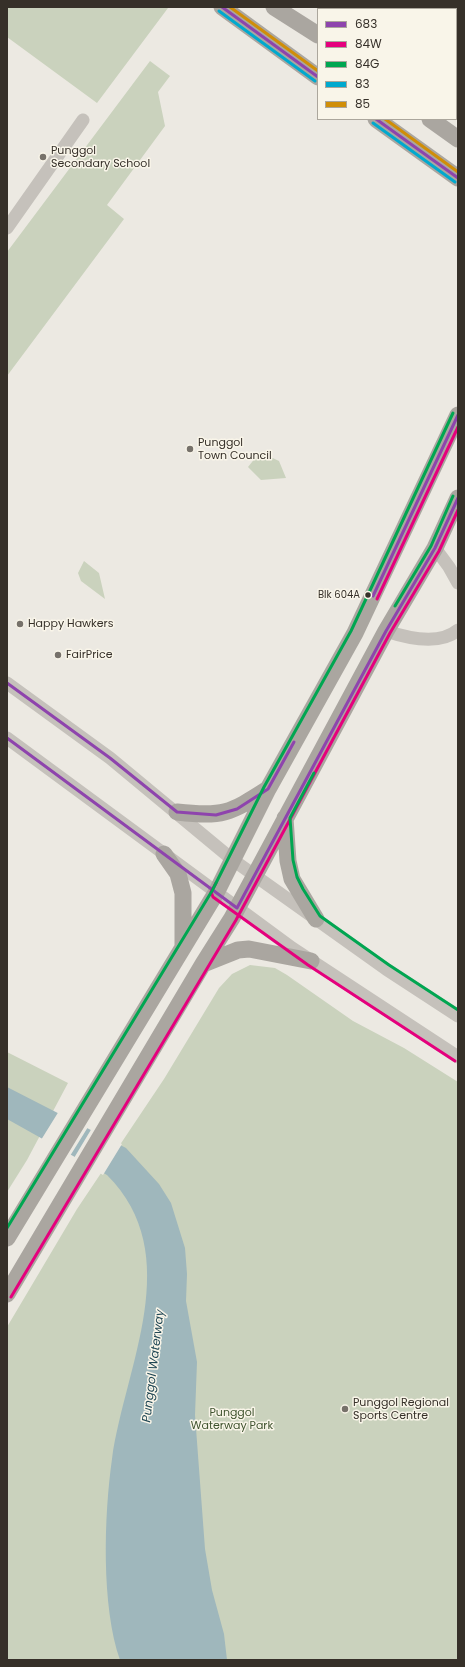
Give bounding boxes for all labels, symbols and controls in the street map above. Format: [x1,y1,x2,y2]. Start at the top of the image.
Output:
legend [317,8,457,120]
text: 683 [355,15,377,32]
text: 84W [355,35,382,52]
text: 84G [355,55,379,72]
text: 83 [355,75,370,92]
text: 85 [355,95,370,112]
place label: Punggol Secondary School [51,144,150,170]
marker: Punggol Secondary School [38,152,48,162]
place label: Punggol Town Council [198,436,272,462]
marker: Punggol Town Council [185,444,195,454]
place label: Blk 604A [318,589,360,601]
marker: Blk 604A [363,590,373,600]
place label: Happy Hawkers [28,617,113,631]
marker: Happy Hawkers [15,619,25,629]
place label: FairPrice [66,648,112,662]
marker: FairPrice [53,650,63,660]
water label: Punggol Waterway [140,1309,168,1423]
place label: Punggol Regional Sports Centre [353,1396,449,1422]
marker: Punggol Regional Sports Centre [340,1404,350,1414]
park label: Punggol Waterway Park [191,1406,273,1432]

